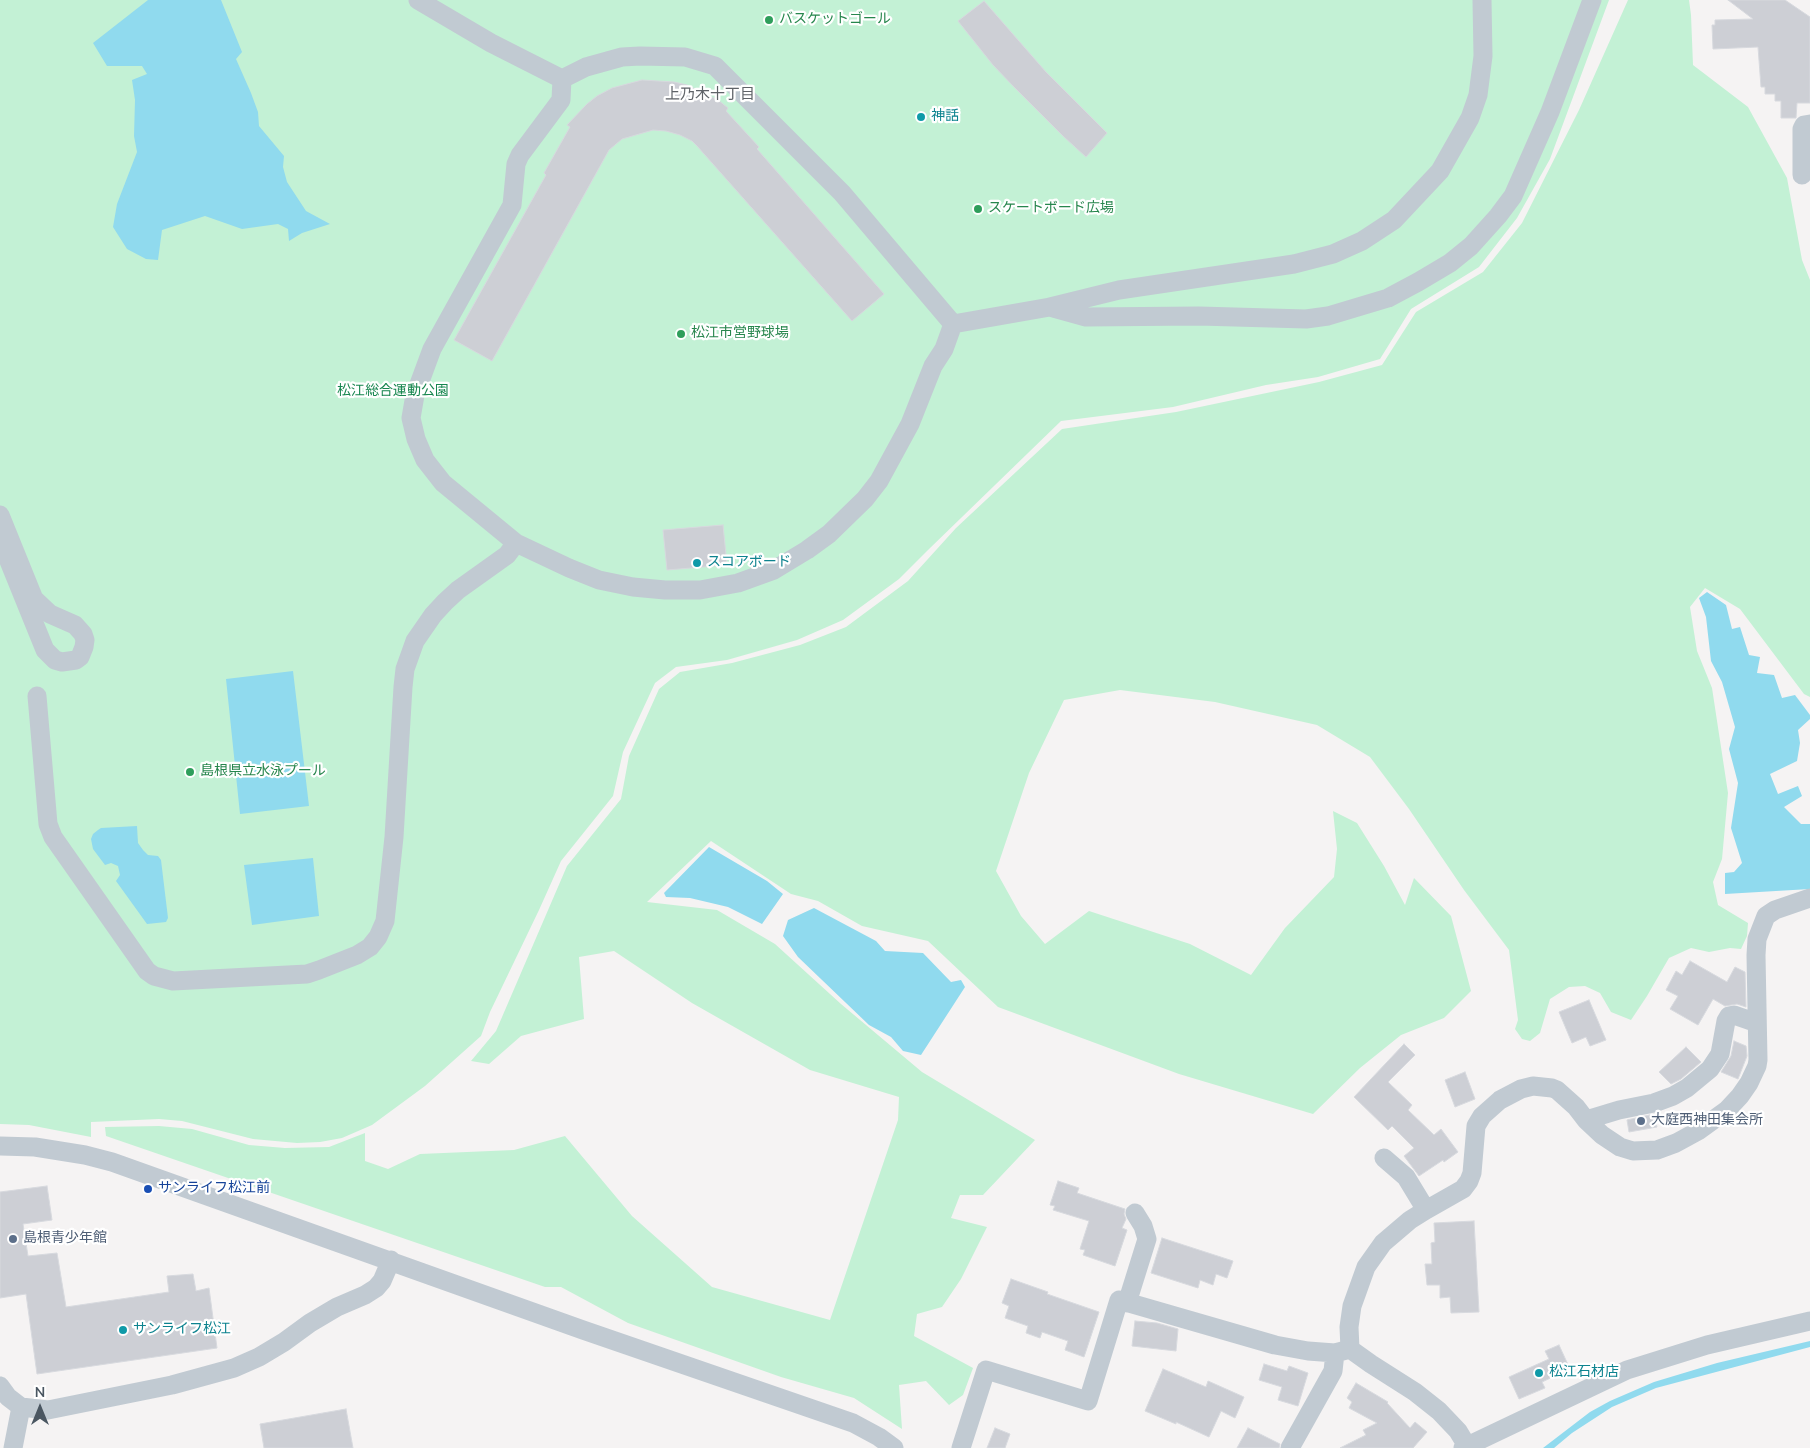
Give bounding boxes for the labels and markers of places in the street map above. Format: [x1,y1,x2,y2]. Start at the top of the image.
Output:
place label: バスケットゴール [779,12,891,28]
marker: バスケットゴール [763,14,775,26]
place label: 神話 [931,109,959,125]
marker: 神話 [915,111,927,123]
place label: スケートボード広場 [988,201,1114,217]
marker: スケートボード広場 [972,203,984,215]
place label: 松江市営野球場 [691,326,789,342]
marker: 松江市営野球場 [675,328,687,340]
place label: スコアボード [707,555,791,571]
marker: スコアボード [691,557,703,569]
place label: 島根県立水泳プール [200,764,326,780]
marker: 島根県立水泳プール [184,766,196,778]
place label: 大庭西神田集会所 [1651,1113,1763,1129]
marker: 大庭西神田集会所 [1635,1115,1647,1127]
place label: サンライフ松江前 [158,1181,270,1197]
marker: サンライフ松江前 [142,1183,154,1195]
place label: 島根青少年館 [23,1231,107,1247]
marker: 島根青少年館 [7,1233,19,1245]
place label: サンライフ松江 [133,1322,231,1338]
marker: サンライフ松江 [117,1324,129,1336]
place label: 松江石材店 [1549,1365,1619,1381]
marker: 松江石材店 [1533,1367,1545,1379]

